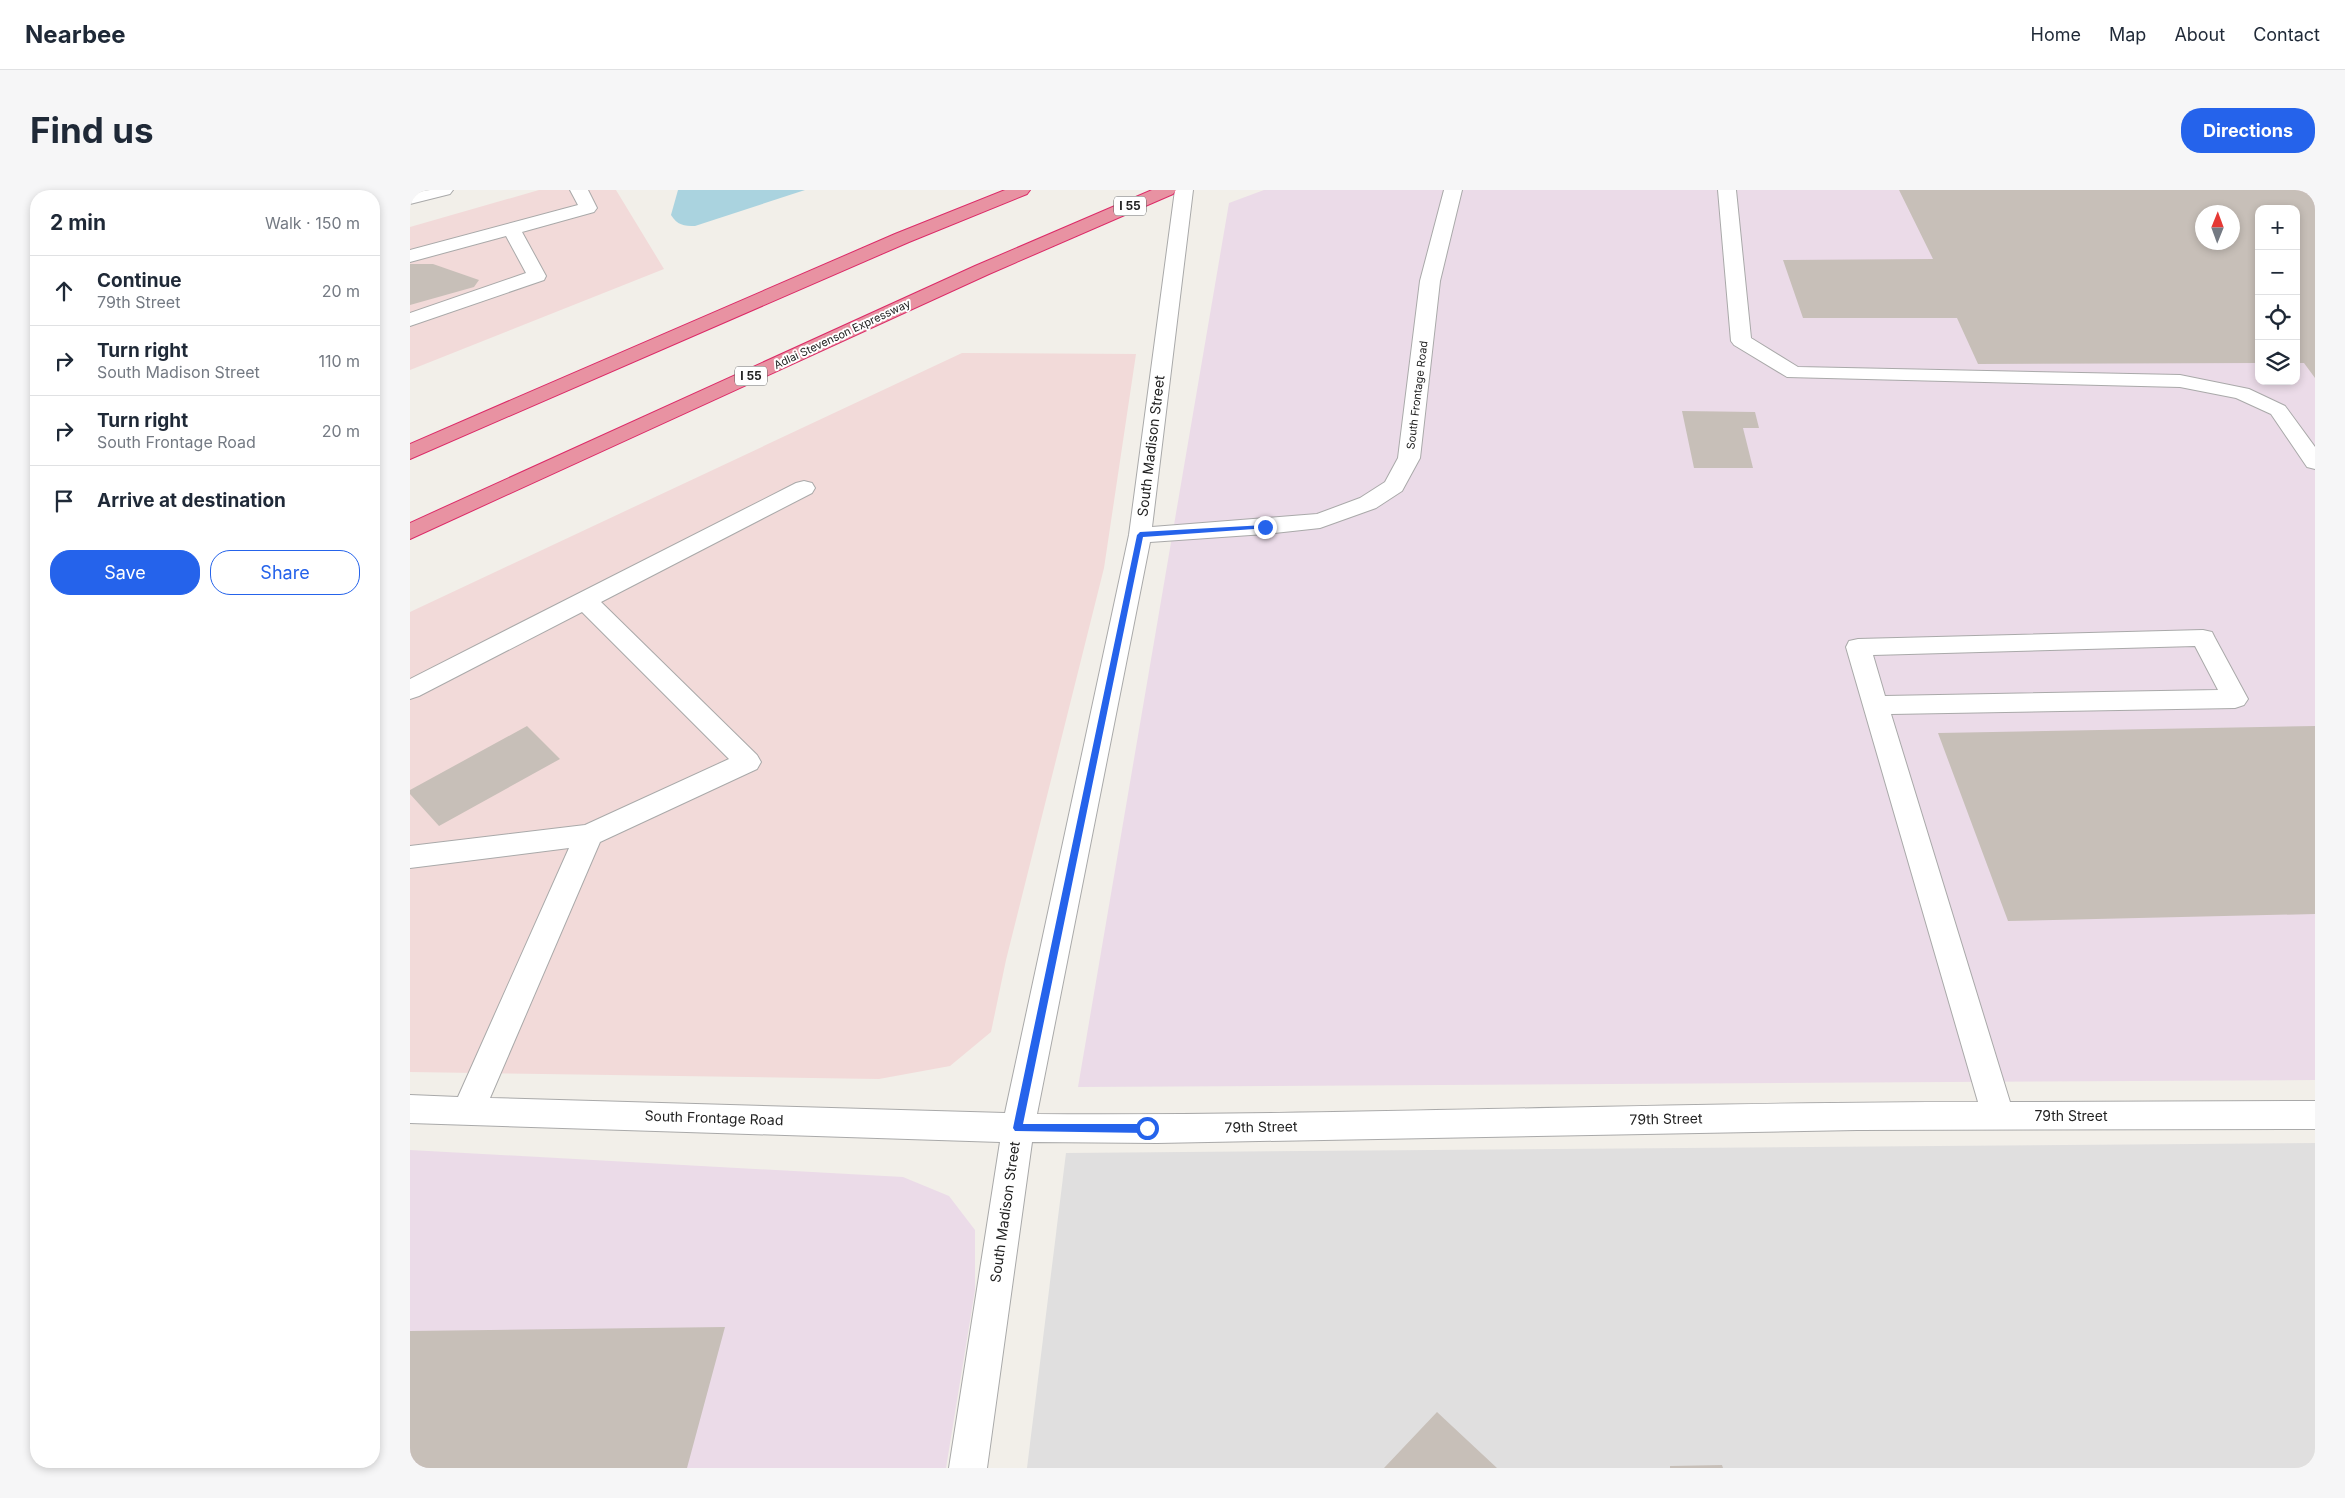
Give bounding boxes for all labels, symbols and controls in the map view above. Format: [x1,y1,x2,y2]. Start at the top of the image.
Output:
text: Nearbee [25,20,126,49]
text: Home [2031,24,2081,45]
text: Map [2109,24,2146,45]
text: About [2174,24,2225,45]
text: Contact [2253,24,2320,45]
button: Directions [2181,108,2315,153]
text: Find us [30,109,154,151]
road number: I 55 [1114,197,1146,216]
north arrow [2195,205,2240,250]
map controls [2255,205,2300,385]
button: + [2255,205,2300,250]
text: 2 min [50,210,106,235]
text: Walk · 150 m [265,213,360,233]
button: − [2255,250,2300,295]
text: Continue [97,269,182,292]
icon: ahead [50,277,78,305]
text: 20 m [322,281,360,301]
text: 79th Street [97,292,180,312]
button: locate [2255,295,2300,340]
street label: Adlai Stevenson Expressway [771,296,913,372]
text: Turn right [97,339,188,362]
street label: South Frontage Road [1403,340,1431,450]
button: layers [2255,340,2300,385]
icon: right [50,347,78,375]
text: 110 m [318,351,360,371]
text: South Madison Street [97,362,260,382]
road number: I 55 [735,367,767,386]
street label: South Madison Street [1133,374,1168,518]
text: Turn right [97,409,188,432]
icon: right [50,417,78,445]
text: 20 m [322,421,360,441]
text: South Frontage Road [97,432,256,452]
icon: arrive [50,487,78,515]
text: Arrive at destination [97,489,286,512]
route end [1254,516,1277,539]
button: Save [50,550,200,595]
button: Share [210,550,360,595]
street label: South Frontage Road [644,1107,784,1128]
street label: 79th Street [2035,1107,2108,1124]
street label: 79th Street [1629,1109,1703,1128]
route start [1136,1117,1159,1140]
street label: 79th Street [1224,1117,1298,1136]
street label: South Madison Street [986,1140,1023,1284]

